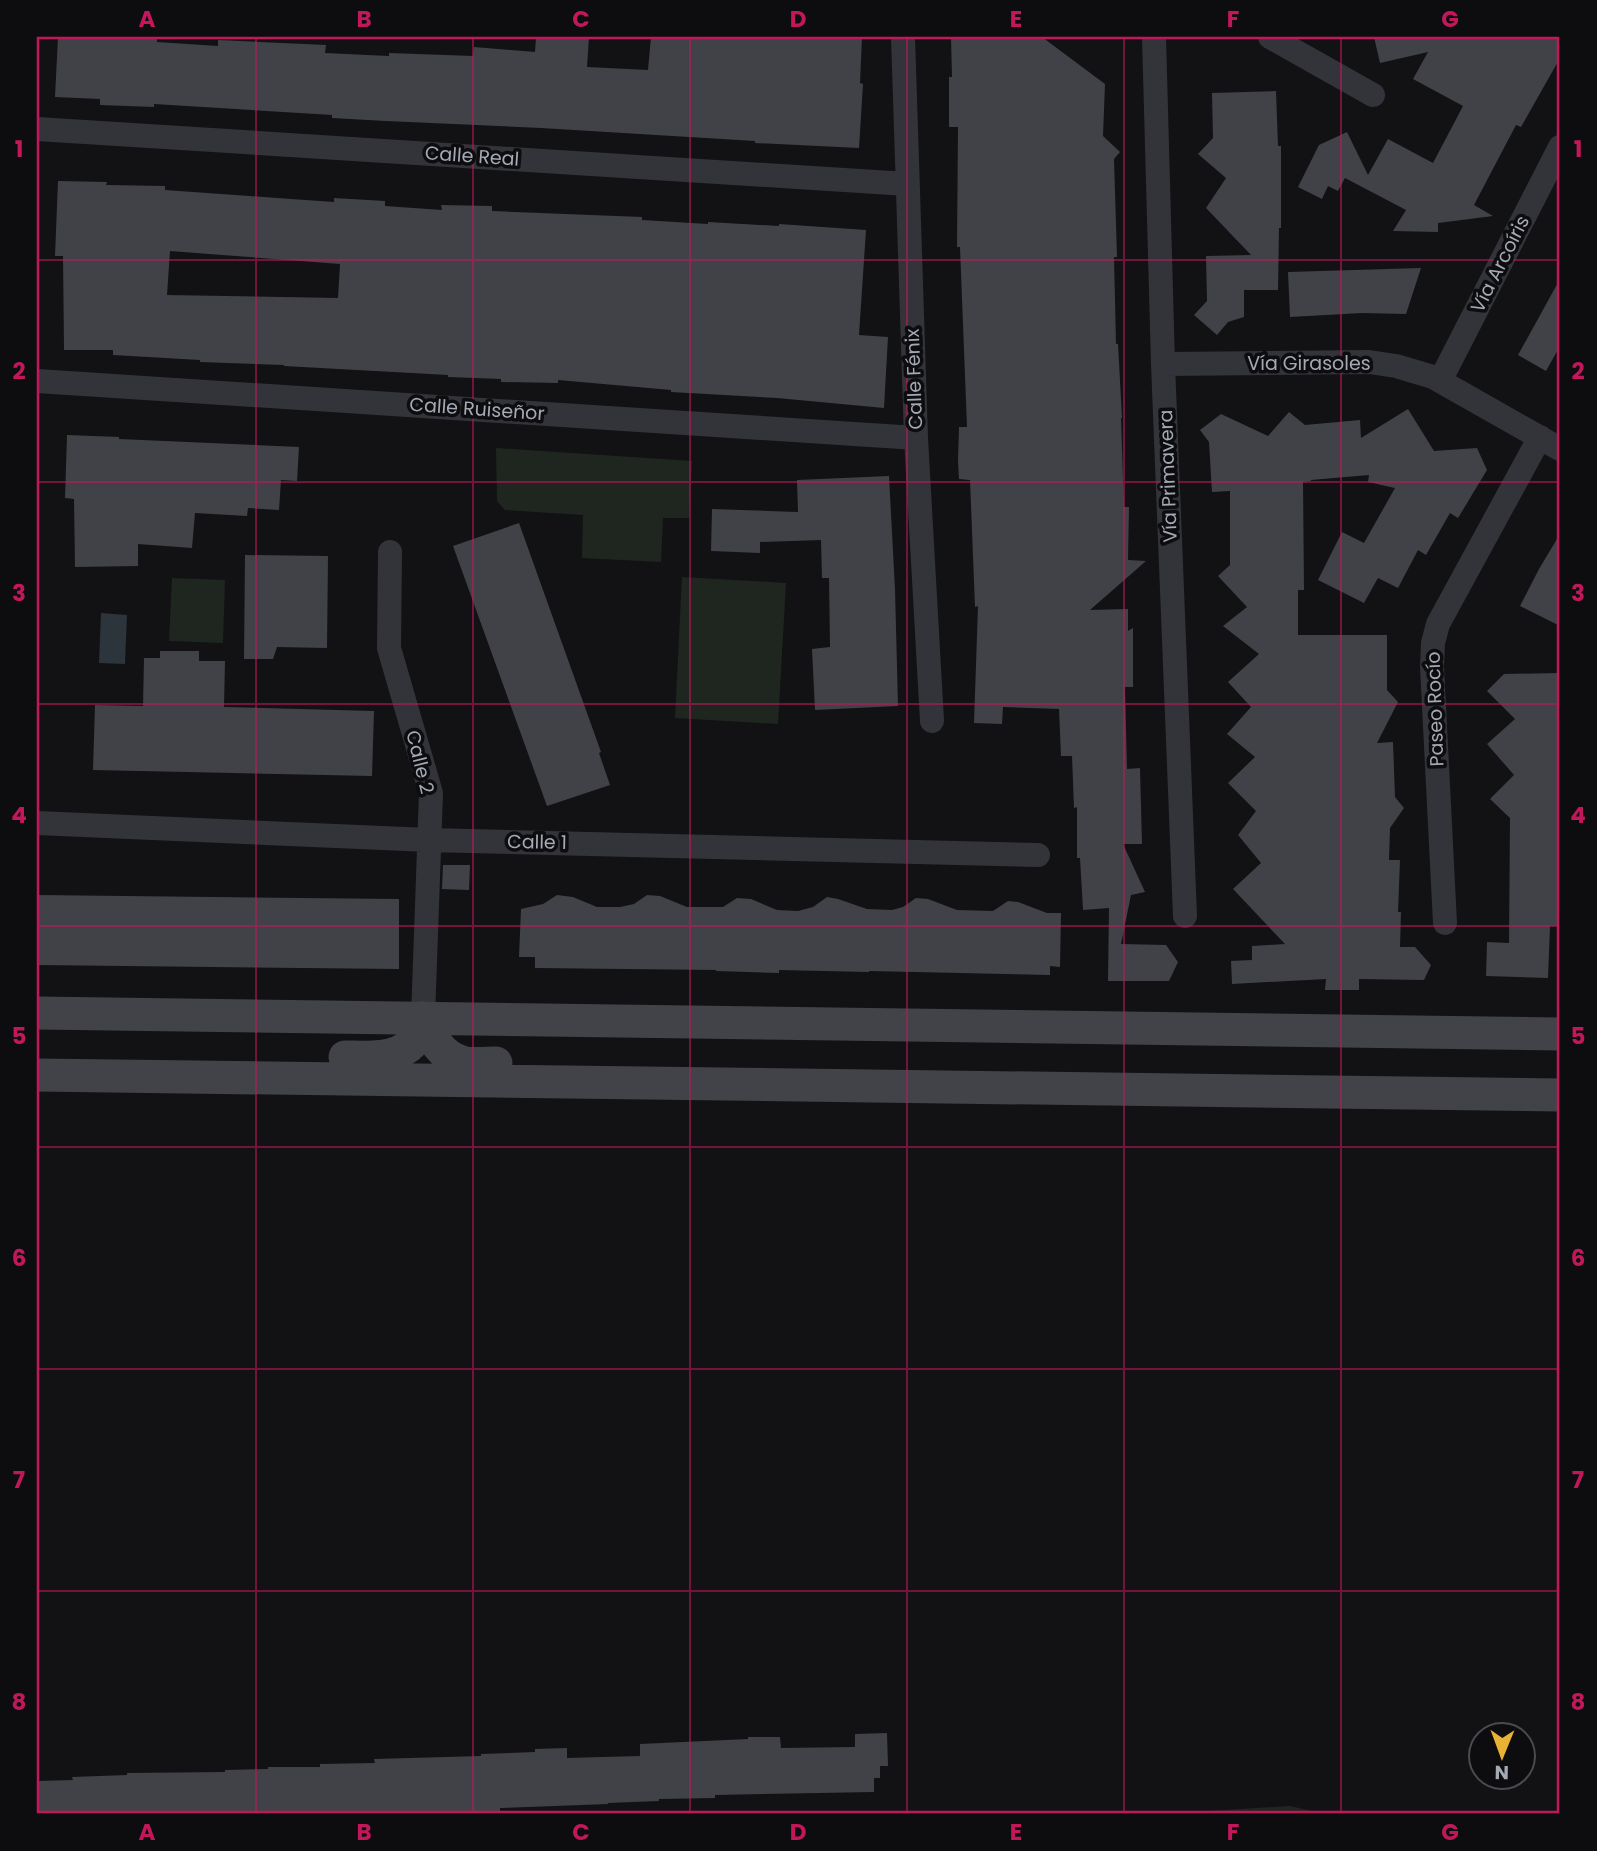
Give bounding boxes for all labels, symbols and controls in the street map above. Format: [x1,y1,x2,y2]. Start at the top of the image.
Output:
text: A [139,3,156,35]
text: B [356,3,372,35]
text: C [572,3,590,35]
text: D [790,3,806,35]
text: E [1010,3,1022,35]
text: F [1227,3,1239,35]
text: G [1441,3,1459,35]
text: 1 [15,133,23,165]
text: 1 [1574,133,1582,165]
street label: Calle Real [424,139,520,173]
street label: Vía Arcoíris [1464,211,1536,317]
street label: Calle Fénix [899,328,929,430]
street label: Vía Girasoles [1247,350,1371,377]
text: 2 [12,355,26,387]
text: 2 [1571,355,1585,387]
street label: Calle Ruiseñor [409,391,545,427]
street label: Vía Primavera [1152,409,1184,543]
text: 3 [12,577,26,609]
text: 3 [1571,577,1585,609]
street label: Paseo Rocío [1420,651,1450,767]
street label: Calle 2 [399,727,441,797]
text: 4 [11,799,27,831]
text: 4 [1570,799,1586,831]
street label: Calle 1 [507,828,567,856]
text: 5 [12,1020,26,1052]
text: 5 [1571,1020,1585,1052]
text: 6 [12,1242,26,1274]
text: 6 [1571,1242,1585,1274]
text: 7 [13,1464,25,1496]
text: 7 [1572,1464,1584,1496]
text: 8 [12,1686,26,1718]
text: 8 [1571,1686,1585,1718]
north arrow [1468,1722,1538,1792]
text: N [1494,1759,1509,1786]
text: A [139,1816,156,1848]
text: B [356,1816,372,1848]
text: C [572,1816,590,1848]
text: D [790,1816,806,1848]
text: E [1010,1816,1022,1848]
text: F [1227,1816,1239,1848]
text: G [1441,1816,1459,1848]

